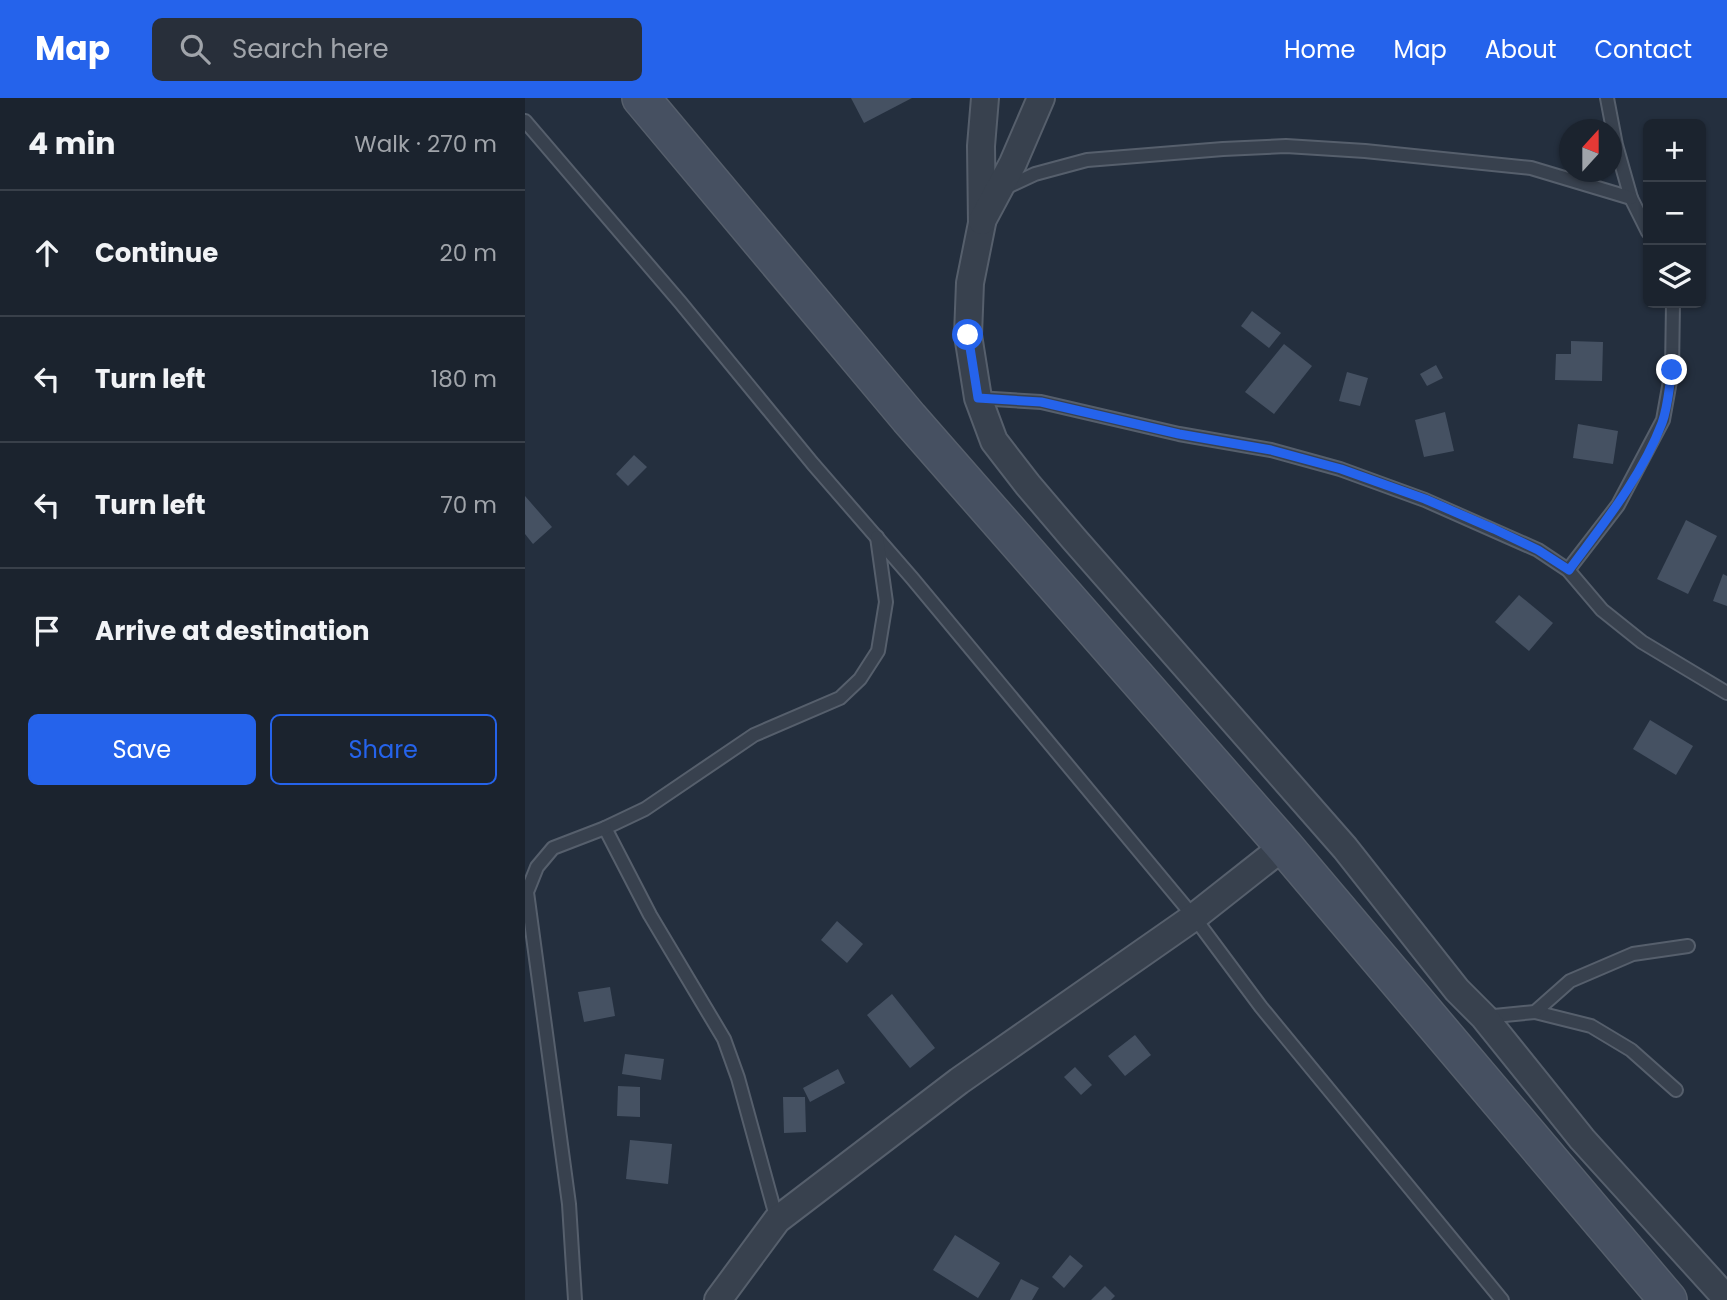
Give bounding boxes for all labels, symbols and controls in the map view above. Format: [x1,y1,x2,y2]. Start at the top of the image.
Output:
search box [152,18,642,81]
text: Map [35,25,110,72]
icon: search [176,30,214,68]
text: Search here [232,31,389,67]
text: Home [1284,33,1356,66]
text: Map [1394,33,1447,66]
text: About [1485,33,1556,66]
text: Contact [1594,33,1692,66]
north arrow [1559,119,1622,182]
map controls [1643,119,1706,308]
button: + [1643,119,1706,182]
text: 4 min [28,122,116,165]
text: Walk · 270 m [354,128,497,160]
button: − [1643,182,1706,245]
icon: ahead [28,234,66,272]
text: Continue [95,235,218,271]
text: 20 m [439,237,497,269]
button: layers [1643,245,1706,308]
route start [952,319,983,350]
route end [1656,354,1687,385]
icon: left [28,360,66,398]
text: Turn left [95,361,206,397]
text: 180 m [431,363,497,395]
icon: left [28,486,66,524]
text: Turn left [95,487,206,523]
text: 70 m [440,489,497,521]
icon: arrive [28,612,66,650]
text: Arrive at destination [95,613,370,649]
button: Save [28,714,256,785]
button: Share [270,714,497,785]

